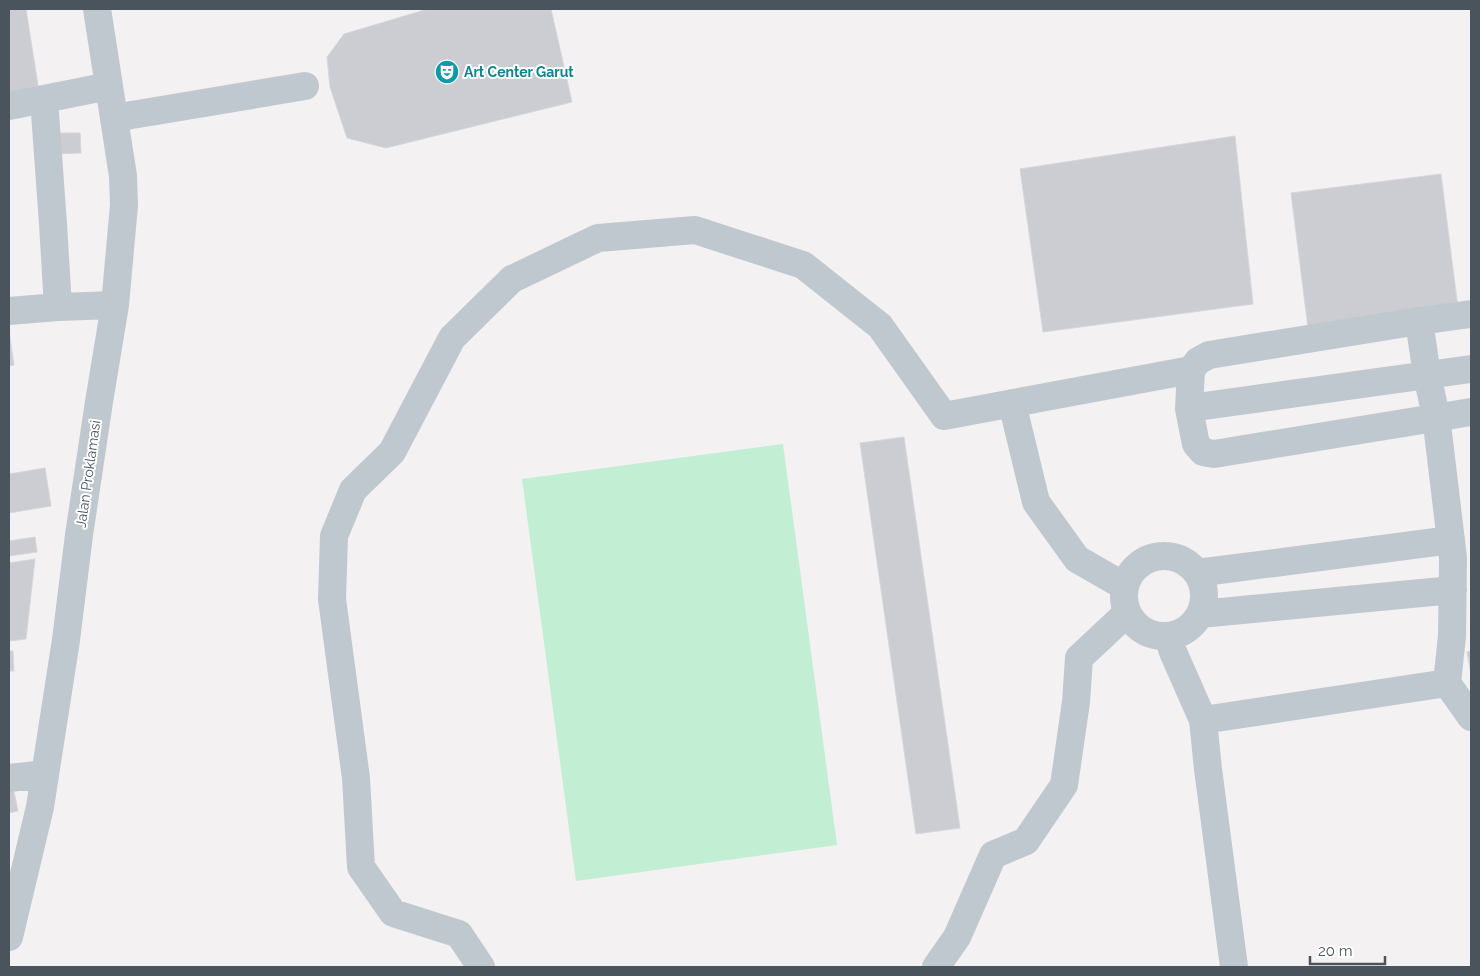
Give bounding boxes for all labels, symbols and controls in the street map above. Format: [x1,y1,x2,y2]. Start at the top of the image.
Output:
theatre icon: Art Center Garut [434,59,460,85]
place label: Art Center Garut [464,64,574,80]
street label: Jalan Proklamasi [73,419,103,529]
scale bar [1310,934,1385,966]
text: 20 m [1318,942,1353,960]

